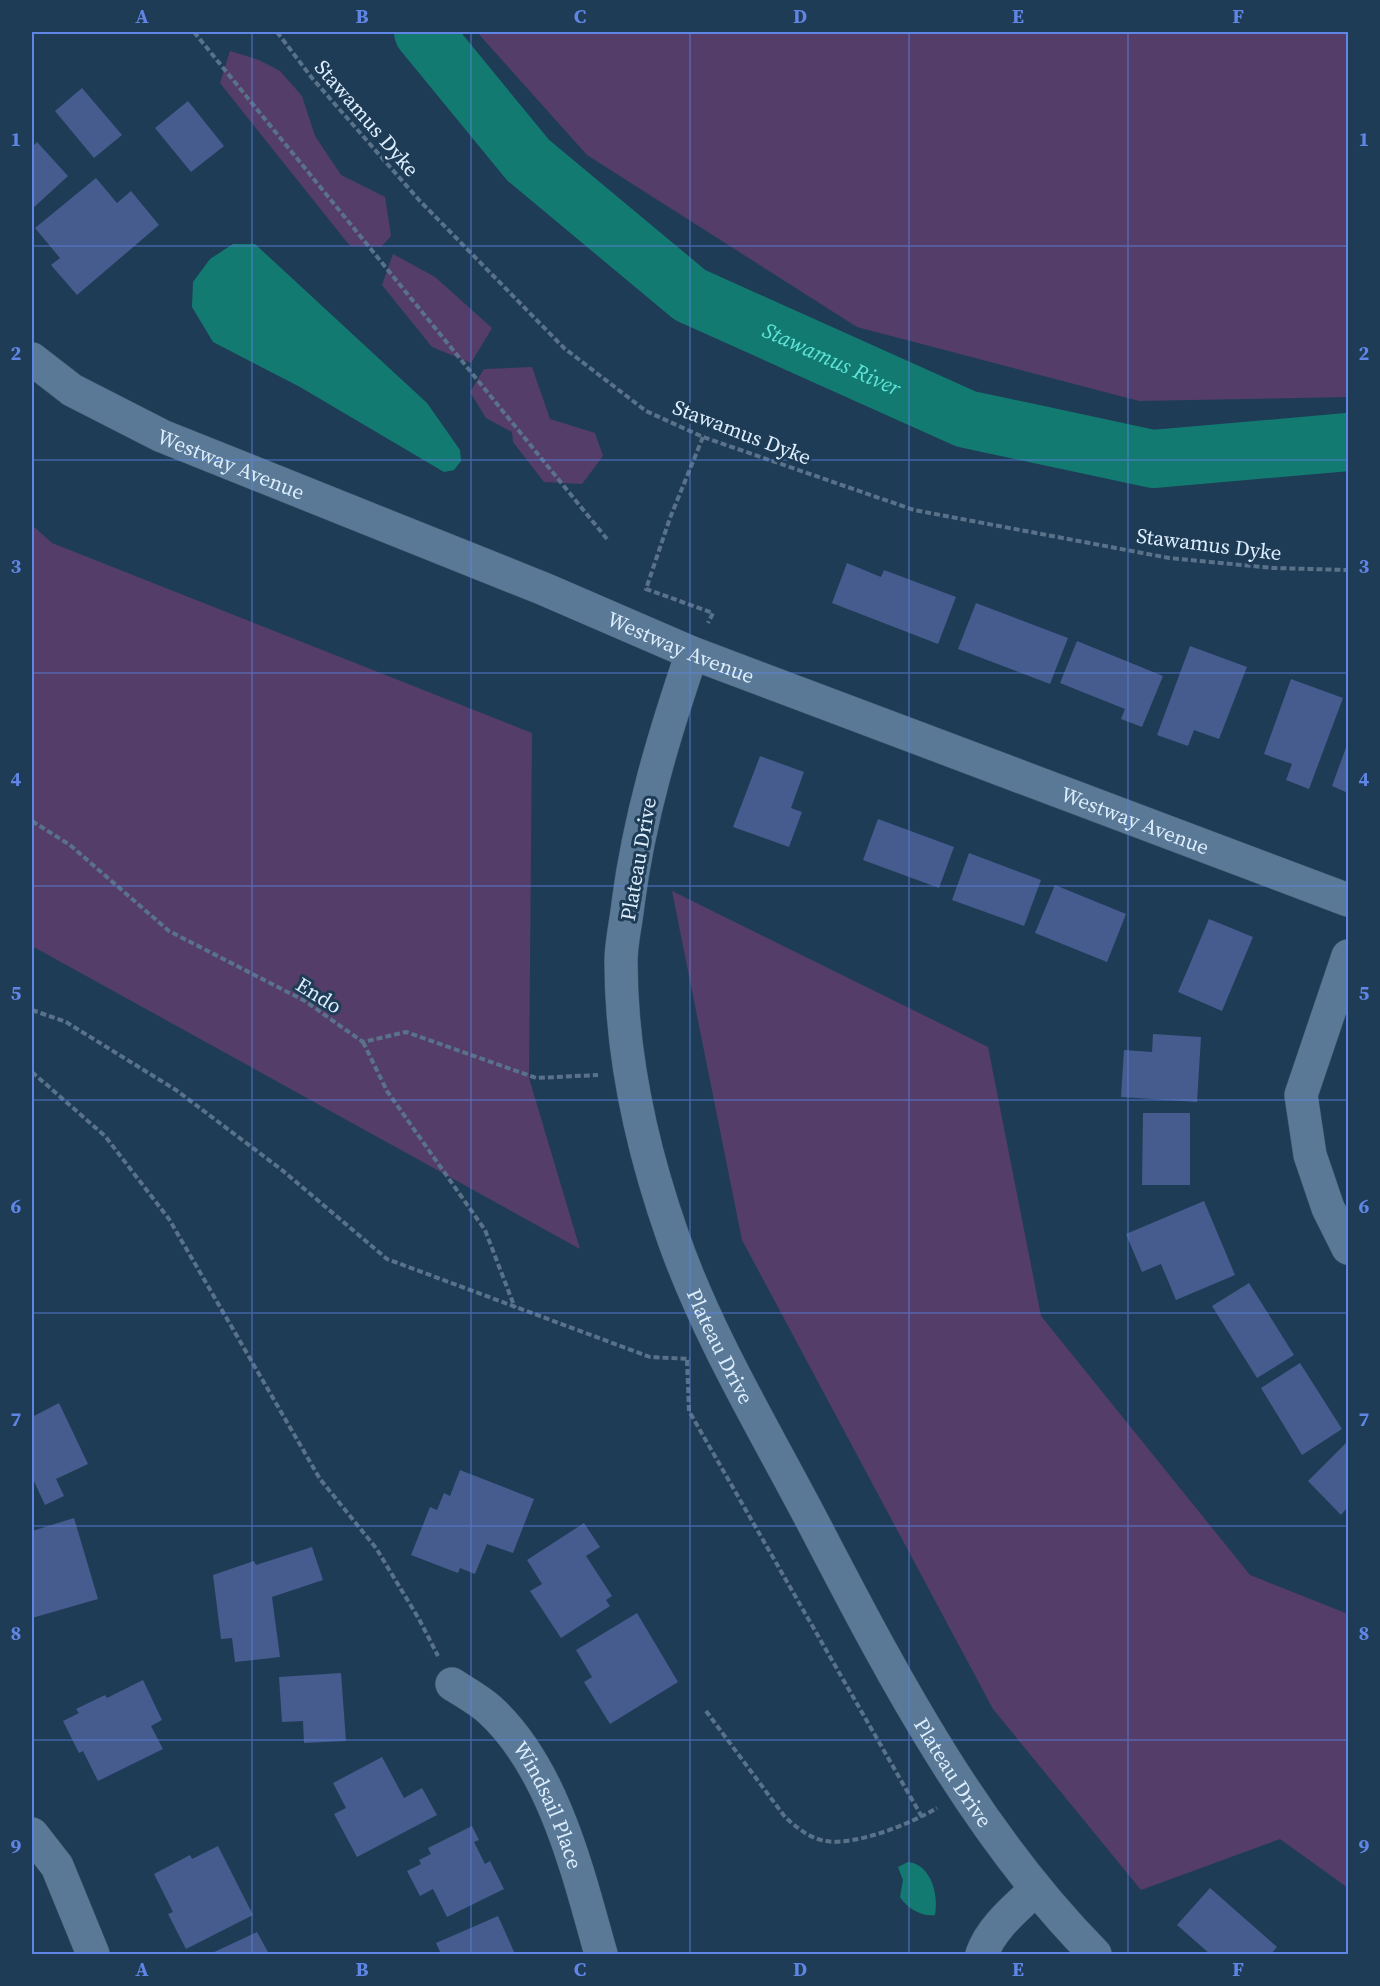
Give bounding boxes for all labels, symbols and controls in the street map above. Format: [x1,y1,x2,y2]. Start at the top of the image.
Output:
text: A [135,2,149,30]
text: B [355,2,369,30]
text: C [574,2,586,30]
text: D [793,2,807,30]
text: E [1012,2,1024,30]
text: F [1232,2,1244,30]
street label: Stawamus Dyke [308,53,426,183]
text: 1 [11,125,21,153]
text: 1 [1359,125,1369,153]
water label: Stawamus River [758,315,907,403]
text: 2 [11,339,22,367]
text: 2 [1359,339,1370,367]
street label: Stawamus Dyke [669,392,815,472]
street label: Westway Avenue [153,421,309,506]
street label: Stawamus Dyke [1135,521,1283,567]
text: 3 [11,552,22,580]
text: 3 [1359,552,1370,580]
street label: Westway Avenue [603,604,759,690]
text: 4 [11,765,22,793]
text: 4 [1359,765,1370,793]
street label: Westway Avenue [1057,779,1214,861]
street label: Plateau Drive [613,795,663,923]
street label: Endo [291,970,347,1020]
text: 5 [11,979,22,1007]
text: 5 [1359,979,1370,1007]
text: 6 [11,1192,22,1220]
text: 6 [1359,1192,1370,1220]
street label: Plateau Drive [680,1284,761,1409]
text: 7 [11,1405,22,1433]
text: 7 [1359,1405,1370,1433]
text: 8 [11,1619,21,1647]
text: 8 [1359,1619,1369,1647]
street label: Plateau Drive [908,1712,1000,1833]
street label: Windsail Place [507,1735,590,1872]
text: 9 [11,1832,22,1860]
text: 9 [1359,1832,1370,1860]
text: A [135,1955,149,1983]
text: B [355,1955,369,1983]
text: C [574,1955,586,1983]
text: D [793,1955,807,1983]
text: E [1012,1955,1024,1983]
text: F [1232,1955,1244,1983]

